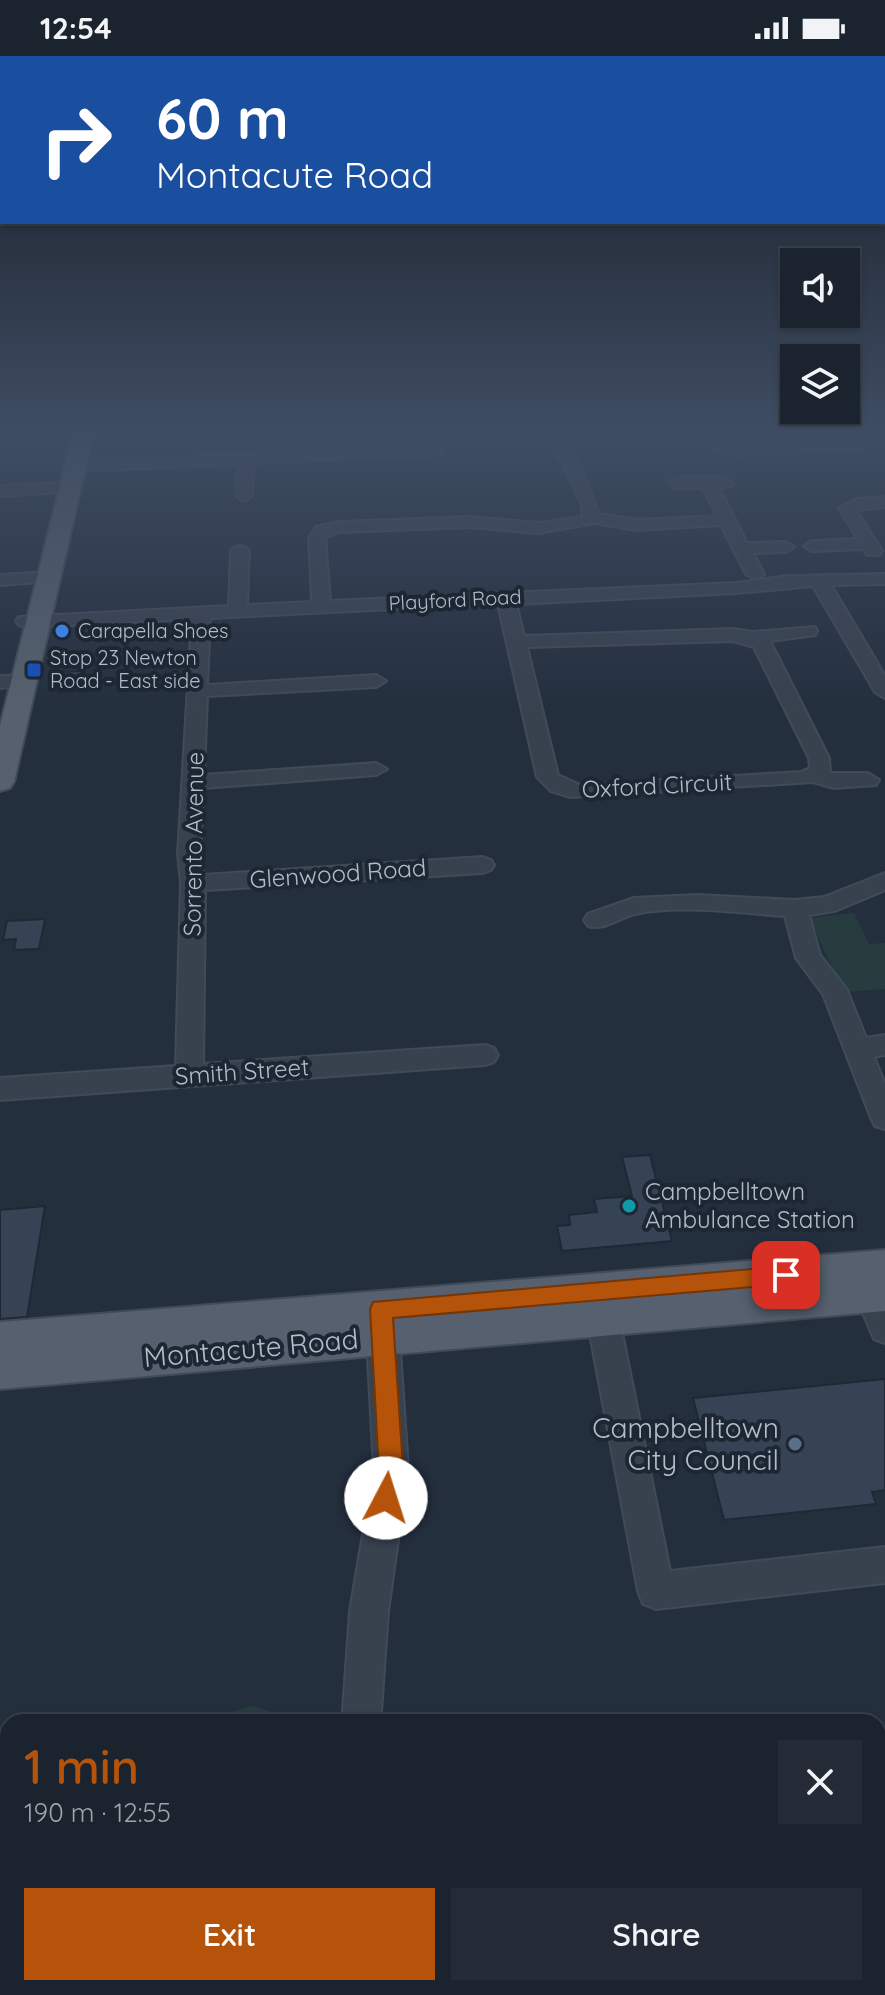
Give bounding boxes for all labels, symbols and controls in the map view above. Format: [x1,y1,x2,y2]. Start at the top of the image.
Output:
text: 12:54 [40,9,112,47]
text: 60 m [156,83,289,153]
icon: right [24,88,128,192]
text: Montacute Road [156,152,433,197]
map controls [780,248,860,424]
button: sound [780,248,860,328]
button: layers [780,344,860,424]
street label: Playford Road [388,584,522,615]
place label: Carapella Shoes [78,618,228,643]
marker: Carapella Shoes [53,622,71,640]
place label: Stop 23 Newton Road - East side [50,645,201,693]
marker: Stop 23 Newton Road - East side [25,661,43,679]
street label: Sorrento Avenue [176,751,210,936]
street label: Oxford Circuit [581,766,733,804]
street label: Glenwood Road [249,852,427,894]
street label: Smith Street [174,1051,310,1091]
place label: Campbelltown Ambulance Station [645,1176,855,1234]
marker: Campbelltown Ambulance Station [620,1197,638,1215]
pin [752,1241,820,1309]
icon: arrive [764,1253,808,1297]
street label: Montacute Road [142,1321,360,1374]
place label: Campbelltown City Council [592,1410,779,1477]
marker: Campbelltown City Council [786,1435,804,1453]
position arrow [344,1456,428,1540]
text: 1 min [24,1736,139,1796]
button: close [778,1740,862,1824]
text: 190 m · 12:55 [24,1796,171,1829]
button: Exit [24,1888,435,1980]
button: Share [451,1888,862,1980]

